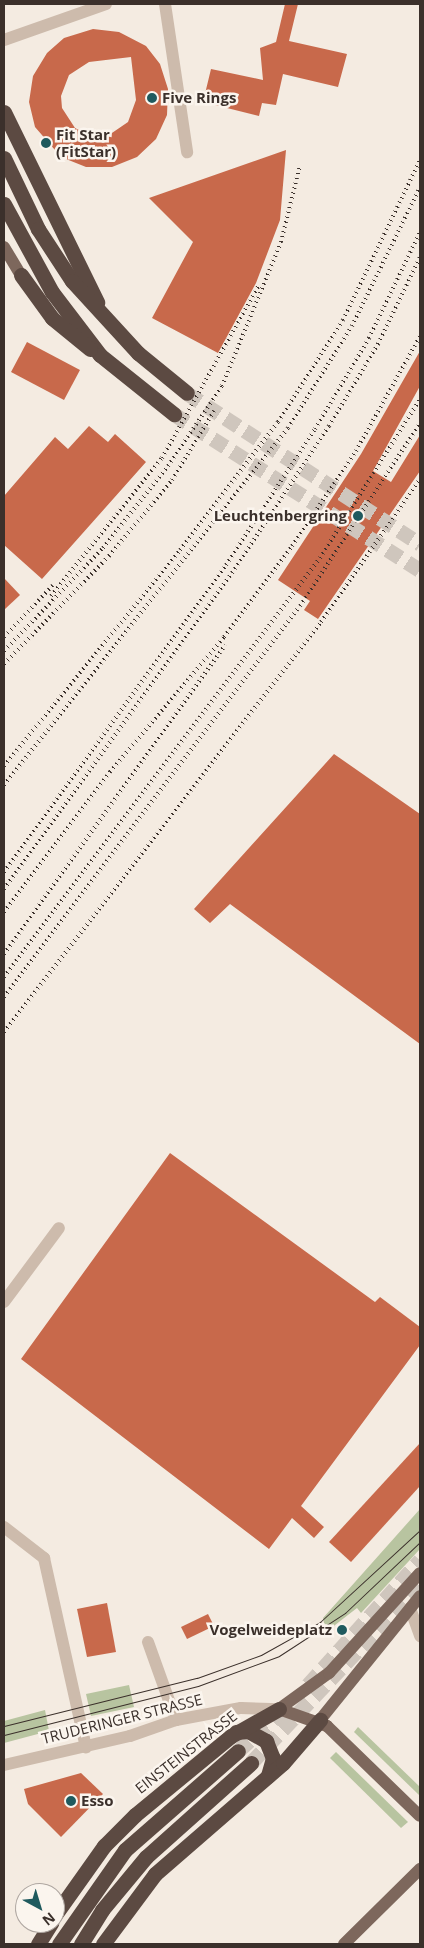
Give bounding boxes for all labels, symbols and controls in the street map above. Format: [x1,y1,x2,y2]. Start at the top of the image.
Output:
place label: Five Rings [162,89,236,107]
marker: Five Rings [146,92,158,104]
place label: Fit Star (FitStar) [56,125,116,160]
marker: Fit Star (FitStar) [40,137,52,149]
place label: Leuchtenbergring [214,507,347,525]
marker: Leuchtenbergring [351,509,365,523]
place label: Vogelweideplatz [209,1621,332,1639]
marker: Vogelweideplatz [336,1624,348,1636]
street label: TRUDERINGER STRASSE [40,1690,204,1748]
street label: EINSTEINSTRASSE [132,1707,240,1797]
place label: Esso [81,1792,114,1810]
marker: Esso [65,1795,77,1807]
north arrow [15,1883,65,1933]
text: N [39,1908,60,1930]

